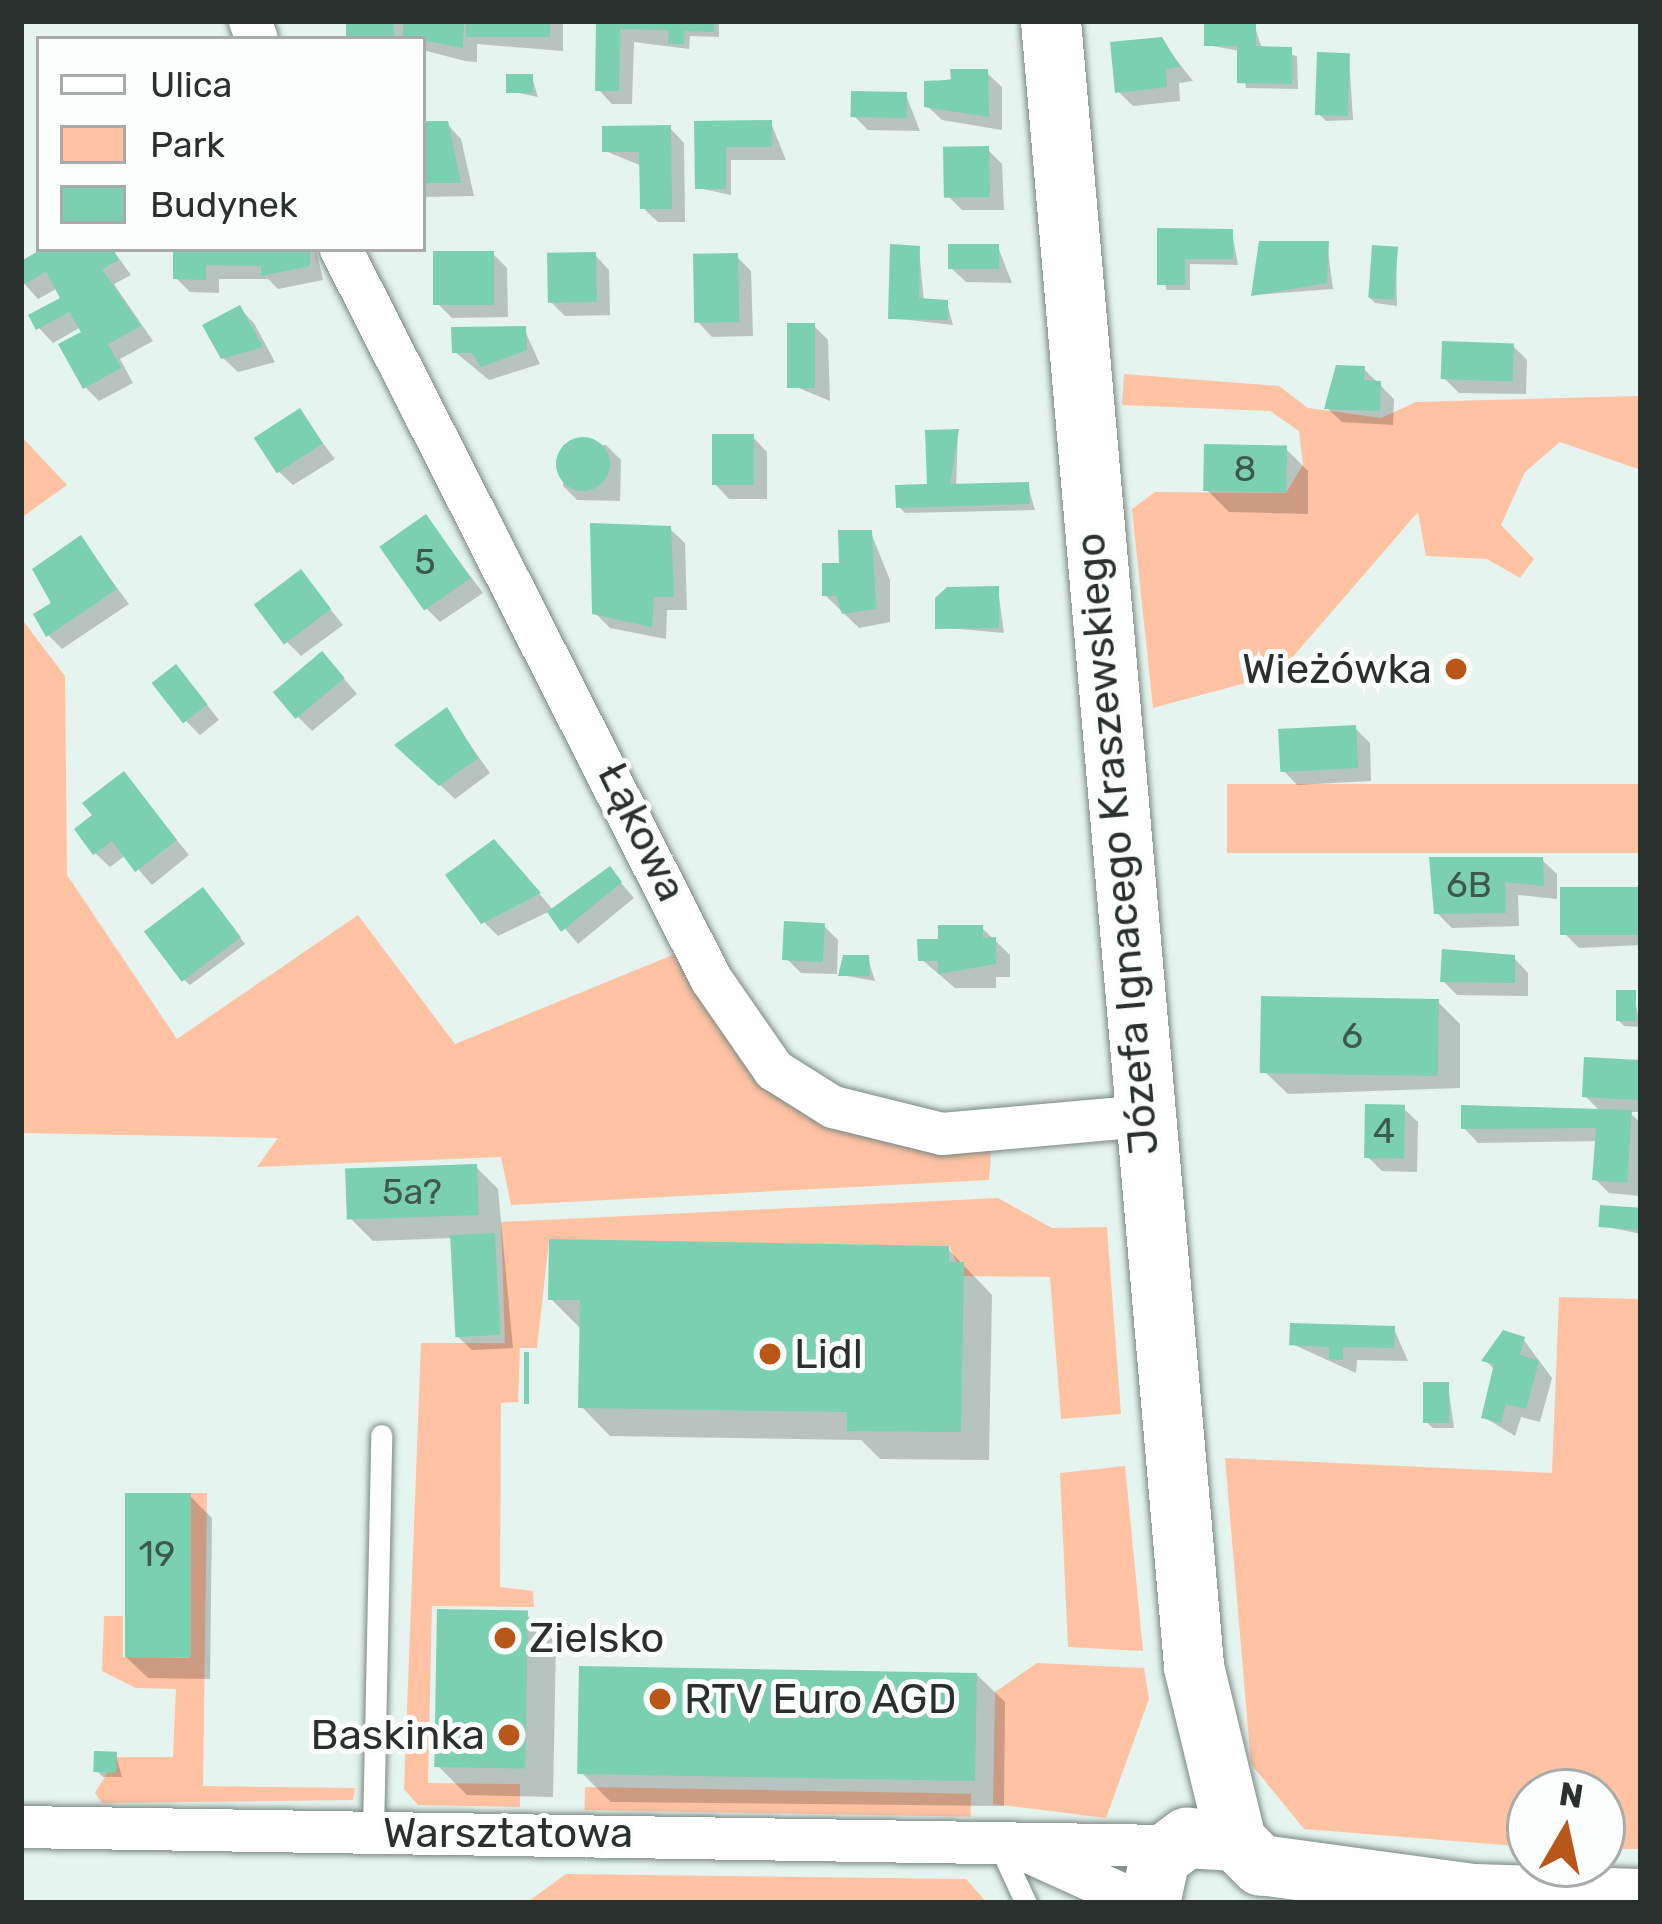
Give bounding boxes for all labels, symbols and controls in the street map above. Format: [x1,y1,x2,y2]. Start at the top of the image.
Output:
legend [36,36,426,252]
text: Ulica [150,63,232,106]
text: Park [150,123,225,166]
text: Budynek [150,183,298,226]
house number: 8 [1234,447,1256,491]
street label: Józefa Ignacego Kraszewskiego [1065,531,1169,1157]
house number: 5 [414,540,436,584]
place label: Wieżówka [1242,644,1432,694]
marker: Wieżówka [1443,656,1469,682]
street label: Łąkowa [587,755,697,909]
house number: 6B [1446,863,1492,907]
house number: 6 [1341,1014,1363,1058]
house number: 4 [1373,1109,1395,1153]
house number: 5a? [382,1170,442,1214]
place label: Lidl [794,1329,863,1379]
marker: Lidl [757,1341,783,1367]
house number: 19 [139,1532,175,1576]
place label: Zielsko [529,1613,664,1663]
marker: Zielsko [492,1625,518,1651]
place label: RTV Euro AGD [684,1674,959,1724]
marker: RTV Euro AGD [647,1686,673,1712]
place label: Baskinka [311,1710,485,1760]
marker: Baskinka [496,1722,522,1748]
north arrow [1506,1768,1626,1888]
text: N [1556,1774,1586,1816]
street label: Warsztatowa [383,1808,633,1858]

